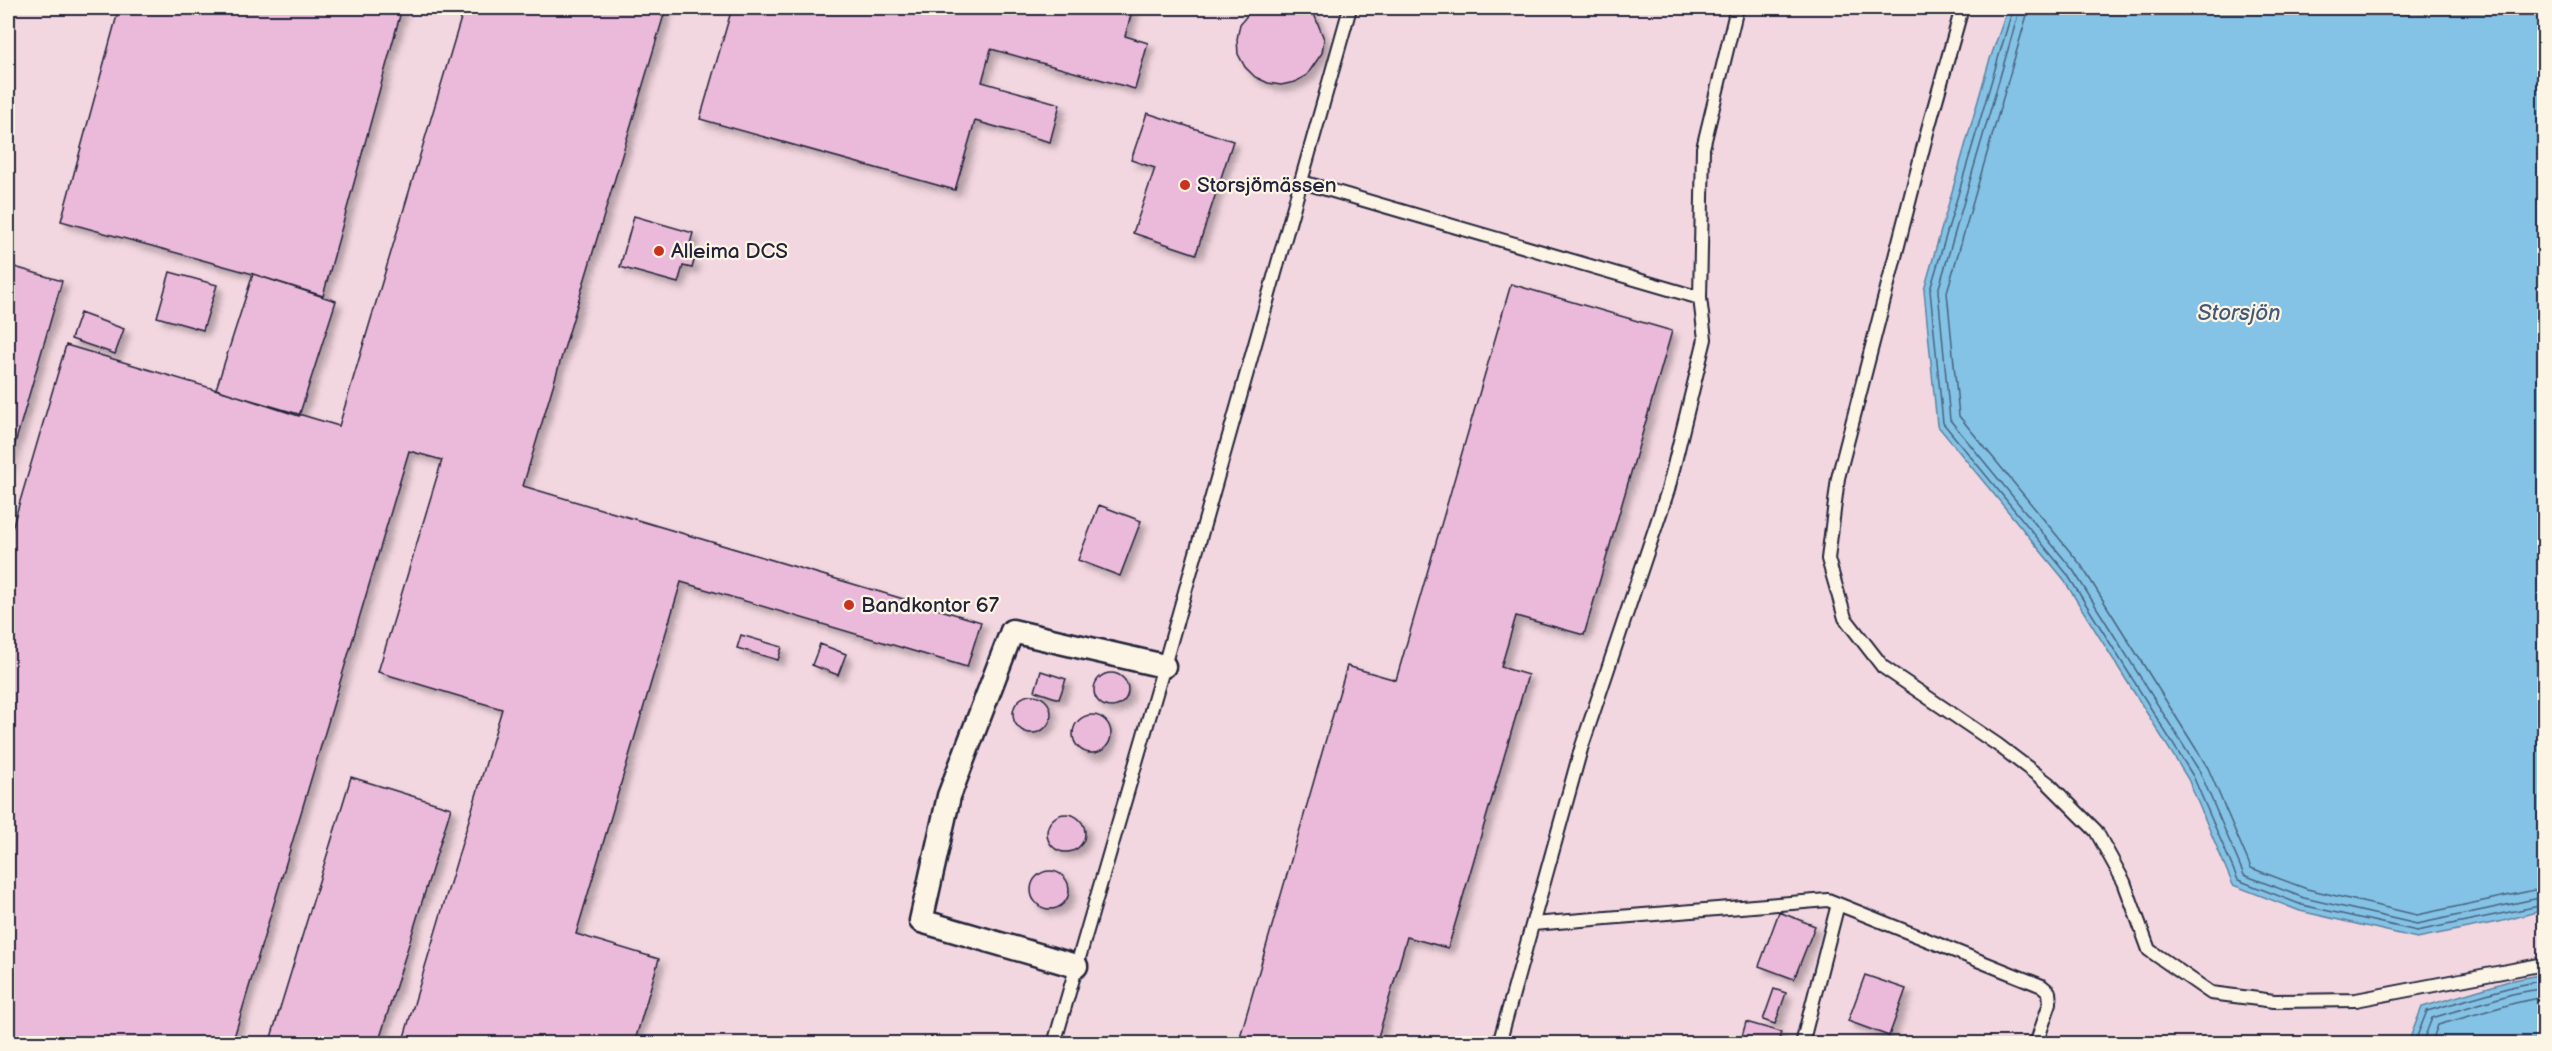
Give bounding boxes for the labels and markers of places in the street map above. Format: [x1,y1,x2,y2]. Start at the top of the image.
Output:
place label: Storsjömässen [1197,173,1337,198]
marker: Storsjömässen [1178,178,1192,192]
place label: Alleima DCS [671,239,788,264]
marker: Alleima DCS [652,244,666,258]
place label: Bandkontor 67 [861,593,1000,618]
marker: Bandkontor 67 [842,598,856,612]

